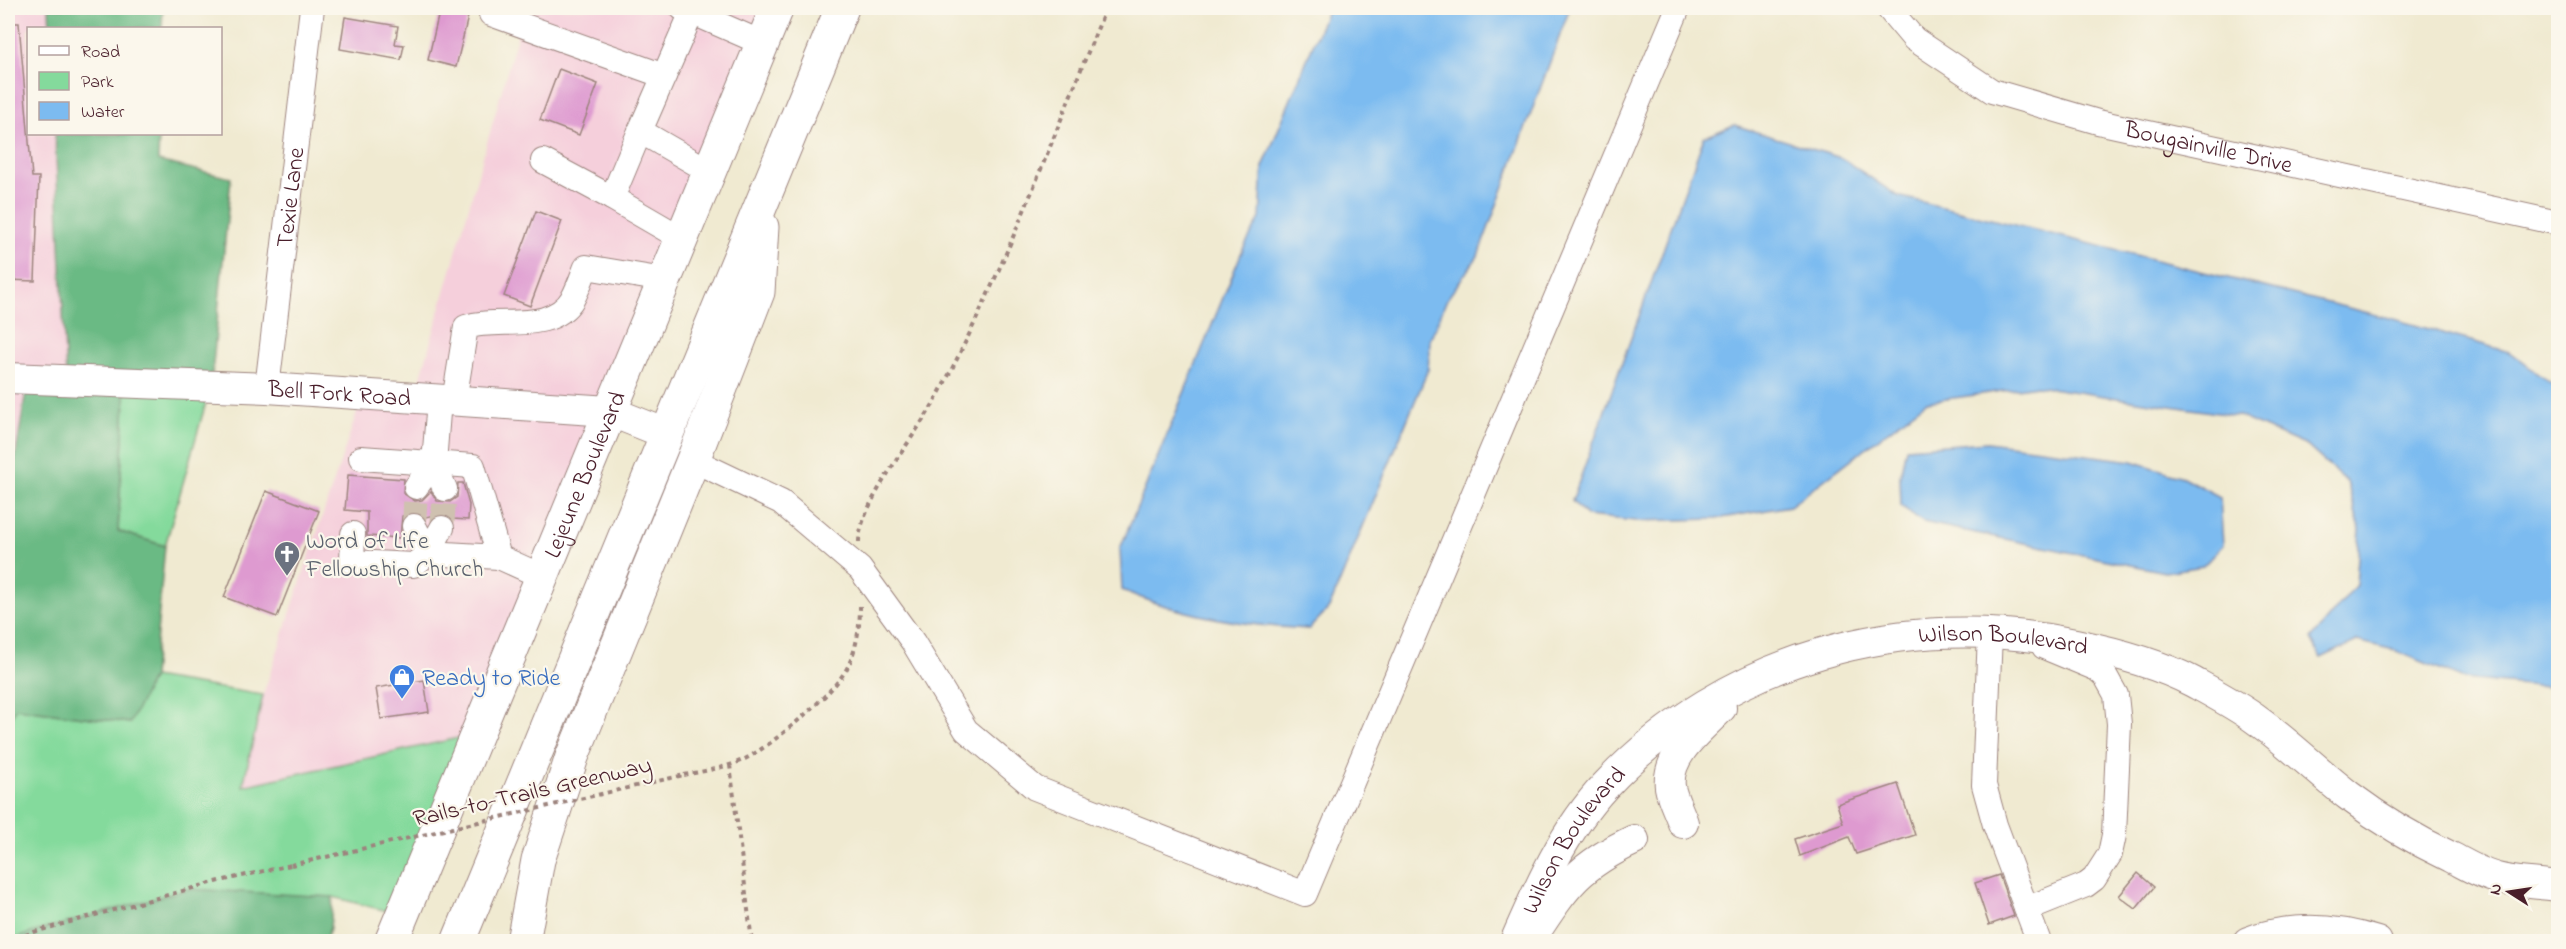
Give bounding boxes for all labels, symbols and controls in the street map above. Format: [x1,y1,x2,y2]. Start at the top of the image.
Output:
legend [27,27,222,135]
text: Road [81,40,120,66]
text: Park [81,70,114,96]
text: Water [81,100,125,126]
street label: Bougainville Drive [2120,113,2296,184]
street label: Texie Lane [269,145,315,250]
street label: Bell Fork Road [266,373,413,418]
street label: Lejeune Boulevard [536,386,637,564]
place label: Word of Life Fellowship Church [305,525,483,588]
church icon: Word of Life Fellowship Church [272,539,302,577]
street label: Wilson Boulevard [1917,618,2092,666]
shop icon: Ready to Ride [387,662,417,700]
place label: Ready to Ride [422,662,560,698]
street label: Rails-to-Trails Greenway [410,749,656,839]
street label: Wilson Boulevard [1514,759,1635,921]
north arrow [2479,862,2539,922]
text: N [2483,881,2509,897]

